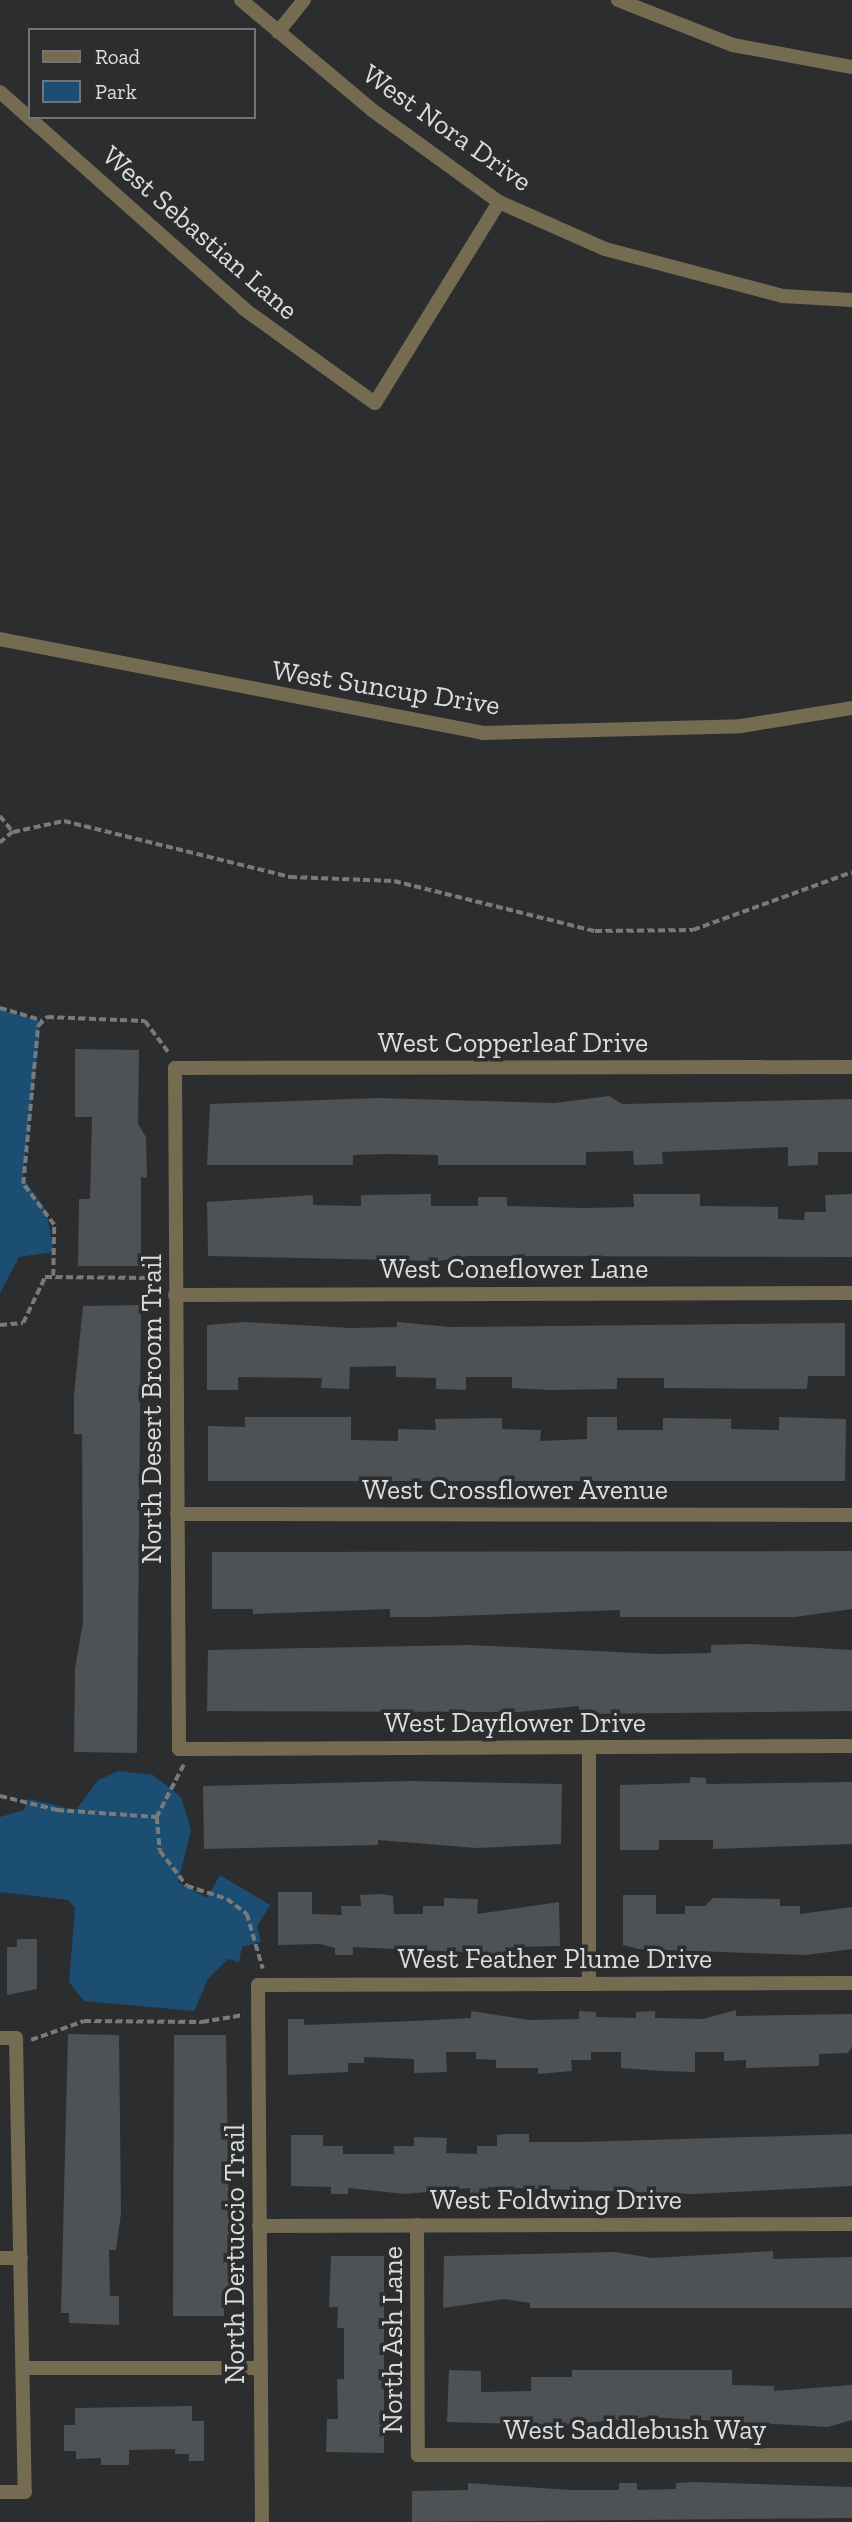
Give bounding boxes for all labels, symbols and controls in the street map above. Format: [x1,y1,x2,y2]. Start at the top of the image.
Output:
legend [28,28,256,119]
text: Road [95,44,140,69]
street label: West Nora Drive [356,57,538,199]
text: Park [95,79,137,104]
street label: West Sebastian Lane [95,139,305,327]
street label: West Suncup Drive [270,653,502,723]
street label: West Copperleaf Drive [378,1026,648,1060]
street label: West Coneflower Lane [379,1252,649,1286]
street label: North Desert Broom Trail [135,1254,169,1564]
street label: West Crossflower Avenue [362,1473,668,1507]
street label: West Dayflower Drive [384,1706,646,1740]
street label: West Feather Plume Drive [398,1942,712,1976]
street label: North Dertuccio Trail [218,2123,252,2385]
street label: West Foldwing Drive [430,2183,682,2217]
street label: North Ash Lane [376,2245,410,2435]
street label: West Saddlebush Way [503,2413,767,2447]

